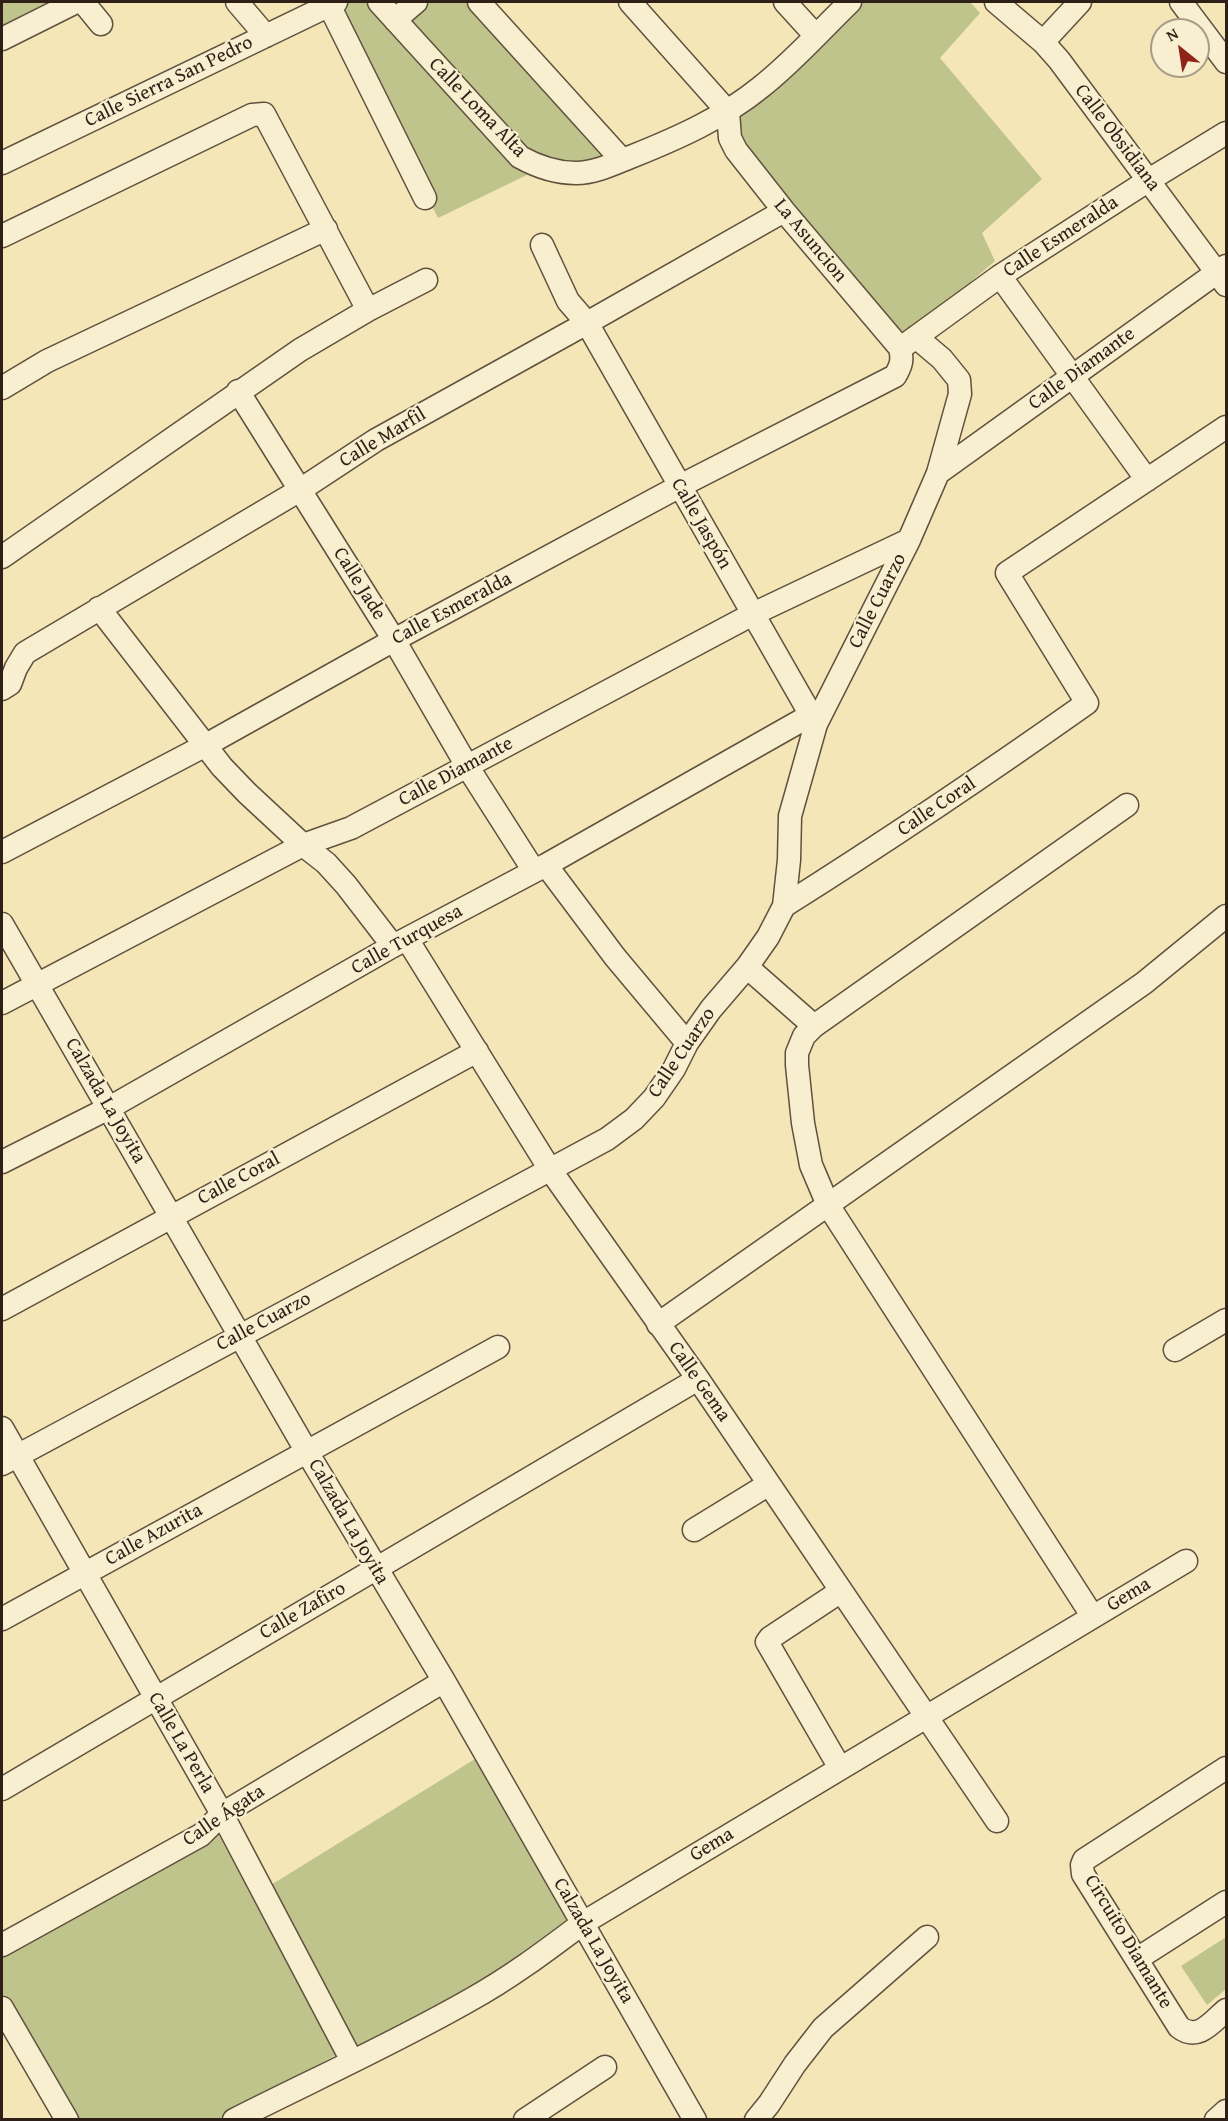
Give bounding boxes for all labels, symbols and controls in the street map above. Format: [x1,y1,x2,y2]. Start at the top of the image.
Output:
north arrow [1150,18,1210,78]
text: N [1161,21,1183,47]
street label: Calle Sierra San Pedro [81,31,257,133]
street label: Calle Loma Alta [423,53,531,163]
street label: Calle Obsidiana [1069,80,1165,196]
street label: Calle Esmeralda [999,191,1123,283]
street label: La Asuncion [768,194,852,288]
street label: Calle Diamante [1024,322,1140,416]
street label: Calle Marfil [335,403,431,473]
street label: Calle Jaspón [665,474,737,574]
street label: Calle Jade [327,543,391,625]
street label: Calle Cuarzo [844,549,912,653]
street label: Calle Esmeralda [388,567,516,651]
street label: Calle Diamante [395,732,517,812]
street label: Calle Coral [893,772,981,842]
street label: Calle Turquesa [347,900,467,980]
street label: Calle Cuarzo [643,1003,721,1103]
street label: Calzada La Joyita [59,1034,151,1168]
street label: Calle Coral [194,1147,284,1211]
street label: Calle Cuarzo [213,1287,315,1357]
street label: Calle Gema [663,1337,735,1427]
street label: Calzada La Joyita [302,1455,394,1589]
street label: Calle Azurita [101,1498,207,1572]
street label: Gema [1103,1573,1155,1617]
street label: Calle Zafiro [256,1577,350,1645]
street label: Calle La Perla [143,1688,219,1798]
street label: Calle Ágata [179,1780,269,1852]
street label: Gema [686,1823,738,1867]
street label: Circuito Diamante [1079,1871,1177,2013]
street label: Calzada La Joyita [547,1874,639,2008]

